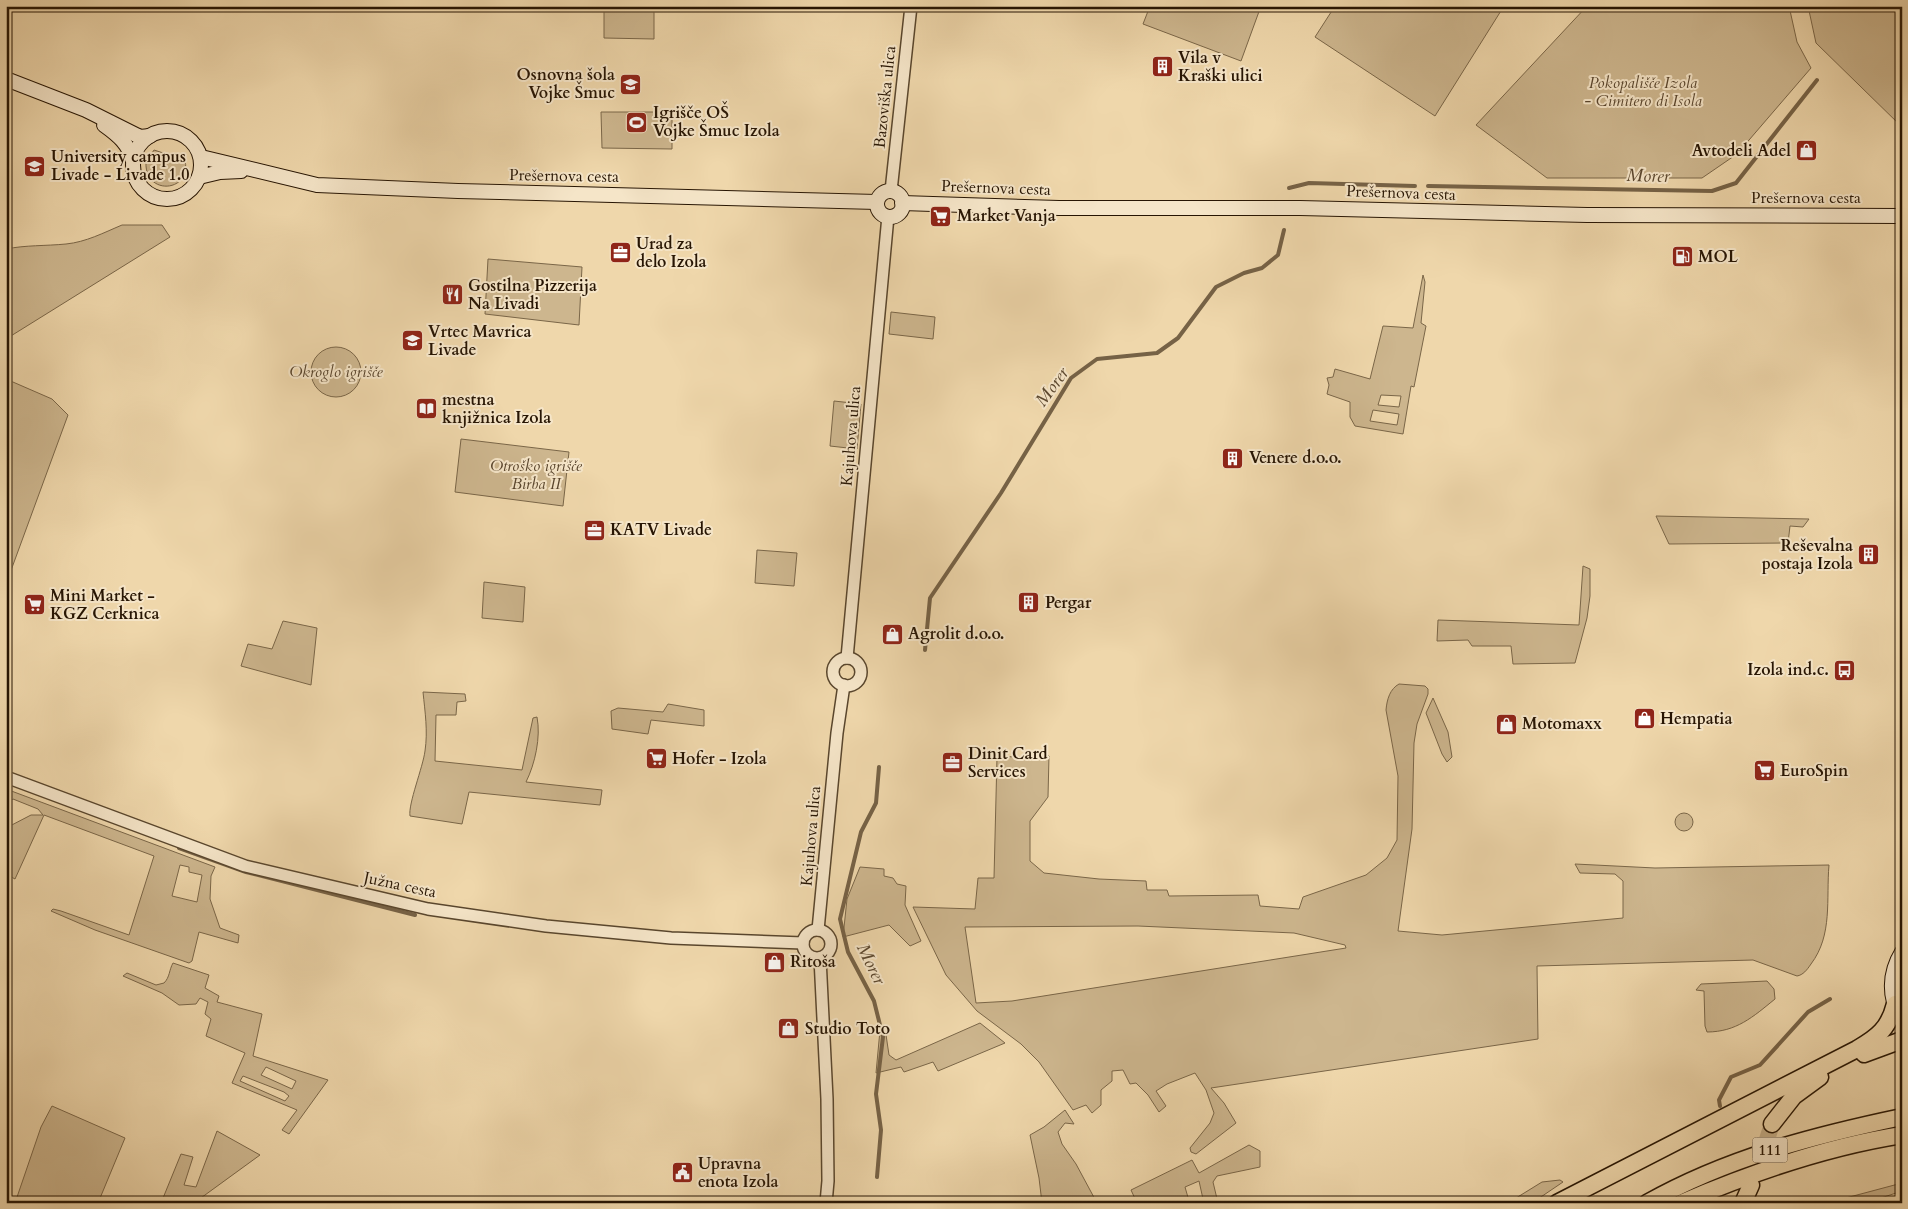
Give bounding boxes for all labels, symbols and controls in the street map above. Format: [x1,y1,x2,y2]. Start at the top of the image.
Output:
street label: Bazoviška ulica [869,45,901,149]
place label: Vila v Kraški ulici [1178,47,1263,87]
building icon: Vila v Kraški ulici [1150,55,1174,79]
place label: Osnovna šola Vojke Šmuc [516,64,615,104]
school or university icon: Osnovna šola Vojke Šmuc [619,72,643,96]
park label: Pokopališče Izola - Cimitero di Isola [1584,72,1702,112]
place label: Igrišče OŠ Vojke Šmuc Izola [653,100,780,142]
sports icon: Igrišče OŠ Vojke Šmuc Izola [625,110,649,134]
shop icon: Avtodeli Adel [1795,139,1819,163]
place label: Avtodeli Adel [1692,140,1791,162]
place label: University campus Livade - Livade 1.0 [51,146,190,186]
school or university icon: University campus Livade - Livade 1.0 [23,154,47,178]
water label: Morer [1626,163,1671,189]
street label: Prešernova cesta [509,164,619,188]
street label: Prešernova cesta [941,175,1051,201]
street label: Prešernova cesta [1346,180,1456,206]
street label: Prešernova cesta [1751,187,1861,209]
supermarket icon: Market Vanja [929,204,953,228]
place label: Market Vanja [957,205,1056,227]
place label: Urad za delo Izola [636,233,707,273]
office icon: Urad za delo Izola [608,241,632,265]
fuel station icon: MOL [1670,245,1694,269]
place label: MOL [1698,246,1739,268]
place label: Gostilna Pizzerija Na Livadi [468,275,597,315]
restaurant icon: Gostilna Pizzerija Na Livadi [440,283,464,307]
place label: Vrtec Mavrica Livade [428,321,532,361]
school or university icon: Vrtec Mavrica Livade [400,329,424,353]
park label: Okroglo igrišče [289,361,384,383]
water label: Morer [1029,361,1075,412]
street label: Kajuhova ulica [836,385,866,487]
place label: mestna knjižnica Izola [442,389,551,429]
library icon: mestna knjižnica Izola [414,397,438,421]
building icon: Venere d.o.o. [1221,446,1245,470]
place label: Venere d.o.o. [1249,447,1342,469]
park label: Otroško igrišče Birba II [490,455,583,495]
office icon: KATV Livade [582,518,606,542]
place label: KATV Livade [610,519,712,541]
place label: Reševalna postaja Izola [1762,535,1853,575]
building icon: Reševalna postaja Izola [1857,543,1881,567]
place label: Mini Market - KGZ Cerknica [50,585,159,625]
building icon: Pergar [1017,591,1041,615]
place label: Pergar [1045,592,1092,614]
supermarket icon: Mini Market - KGZ Cerknica [22,593,46,617]
shop icon: Agrolit d.o.o. [880,622,904,646]
place label: Agrolit d.o.o. [908,623,1004,645]
bus stop icon: Izola ind.c. [1833,658,1857,682]
place label: Izola ind.c. [1747,659,1829,681]
shop icon: Hempatia [1632,707,1656,731]
place label: Hempatia [1660,708,1732,730]
shop icon: Motomaxx [1494,712,1518,736]
place label: Motomaxx [1522,713,1602,735]
place label: Dinit Card Services [968,743,1048,783]
supermarket icon: Hofer - Izola [644,747,668,771]
place label: Hofer - Izola [672,748,767,770]
office icon: Dinit Card Services [940,751,964,775]
supermarket icon: EuroSpin [1752,759,1776,783]
place label: EuroSpin [1780,760,1849,782]
street label: Kajuhova ulica [796,785,826,887]
street label: Južna cesta [360,866,438,903]
water label: Morer [850,939,892,990]
shop icon: Ritoša [762,950,786,974]
place label: Ritoša [790,951,836,973]
shop icon: Studio Toto [777,1017,801,1041]
place label: Studio Toto [805,1018,890,1040]
road number: 111 [1752,1138,1788,1162]
place label: Upravna enota Izola [698,1153,779,1193]
public building icon: Upravna enota Izola [670,1161,694,1185]

